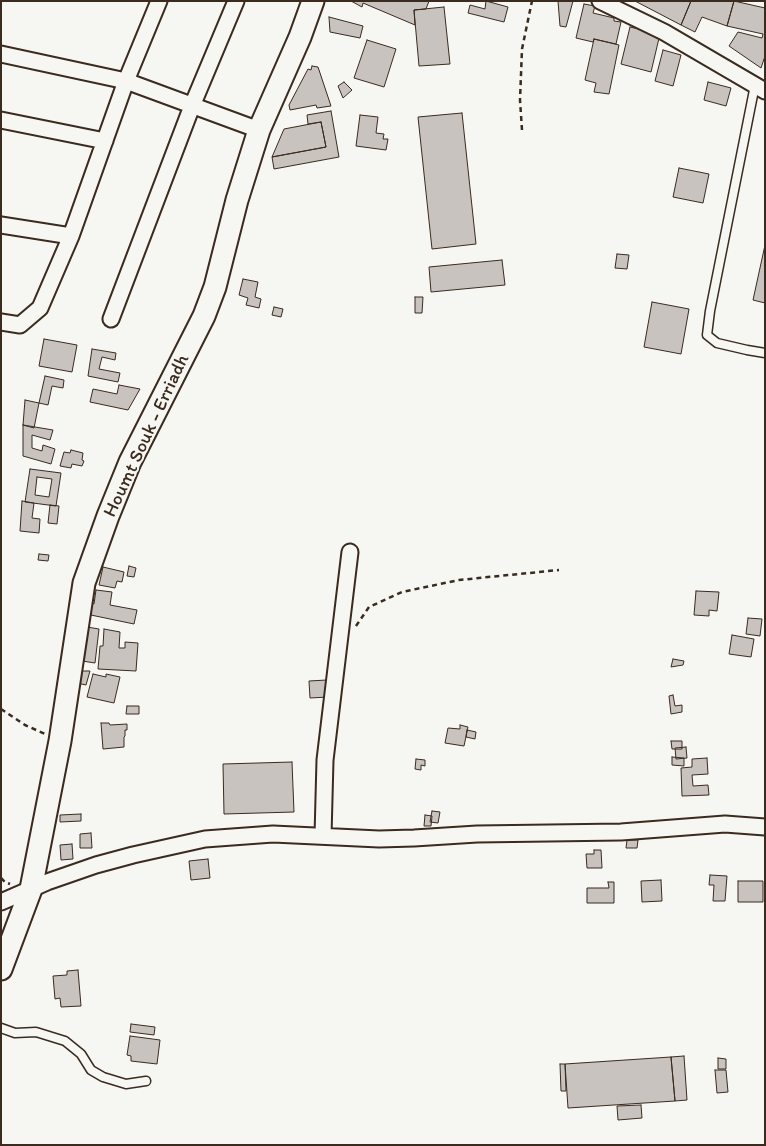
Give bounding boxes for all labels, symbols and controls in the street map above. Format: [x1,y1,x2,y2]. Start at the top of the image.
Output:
street label: Houmt Souk - Erriadh [99,351,195,521]

